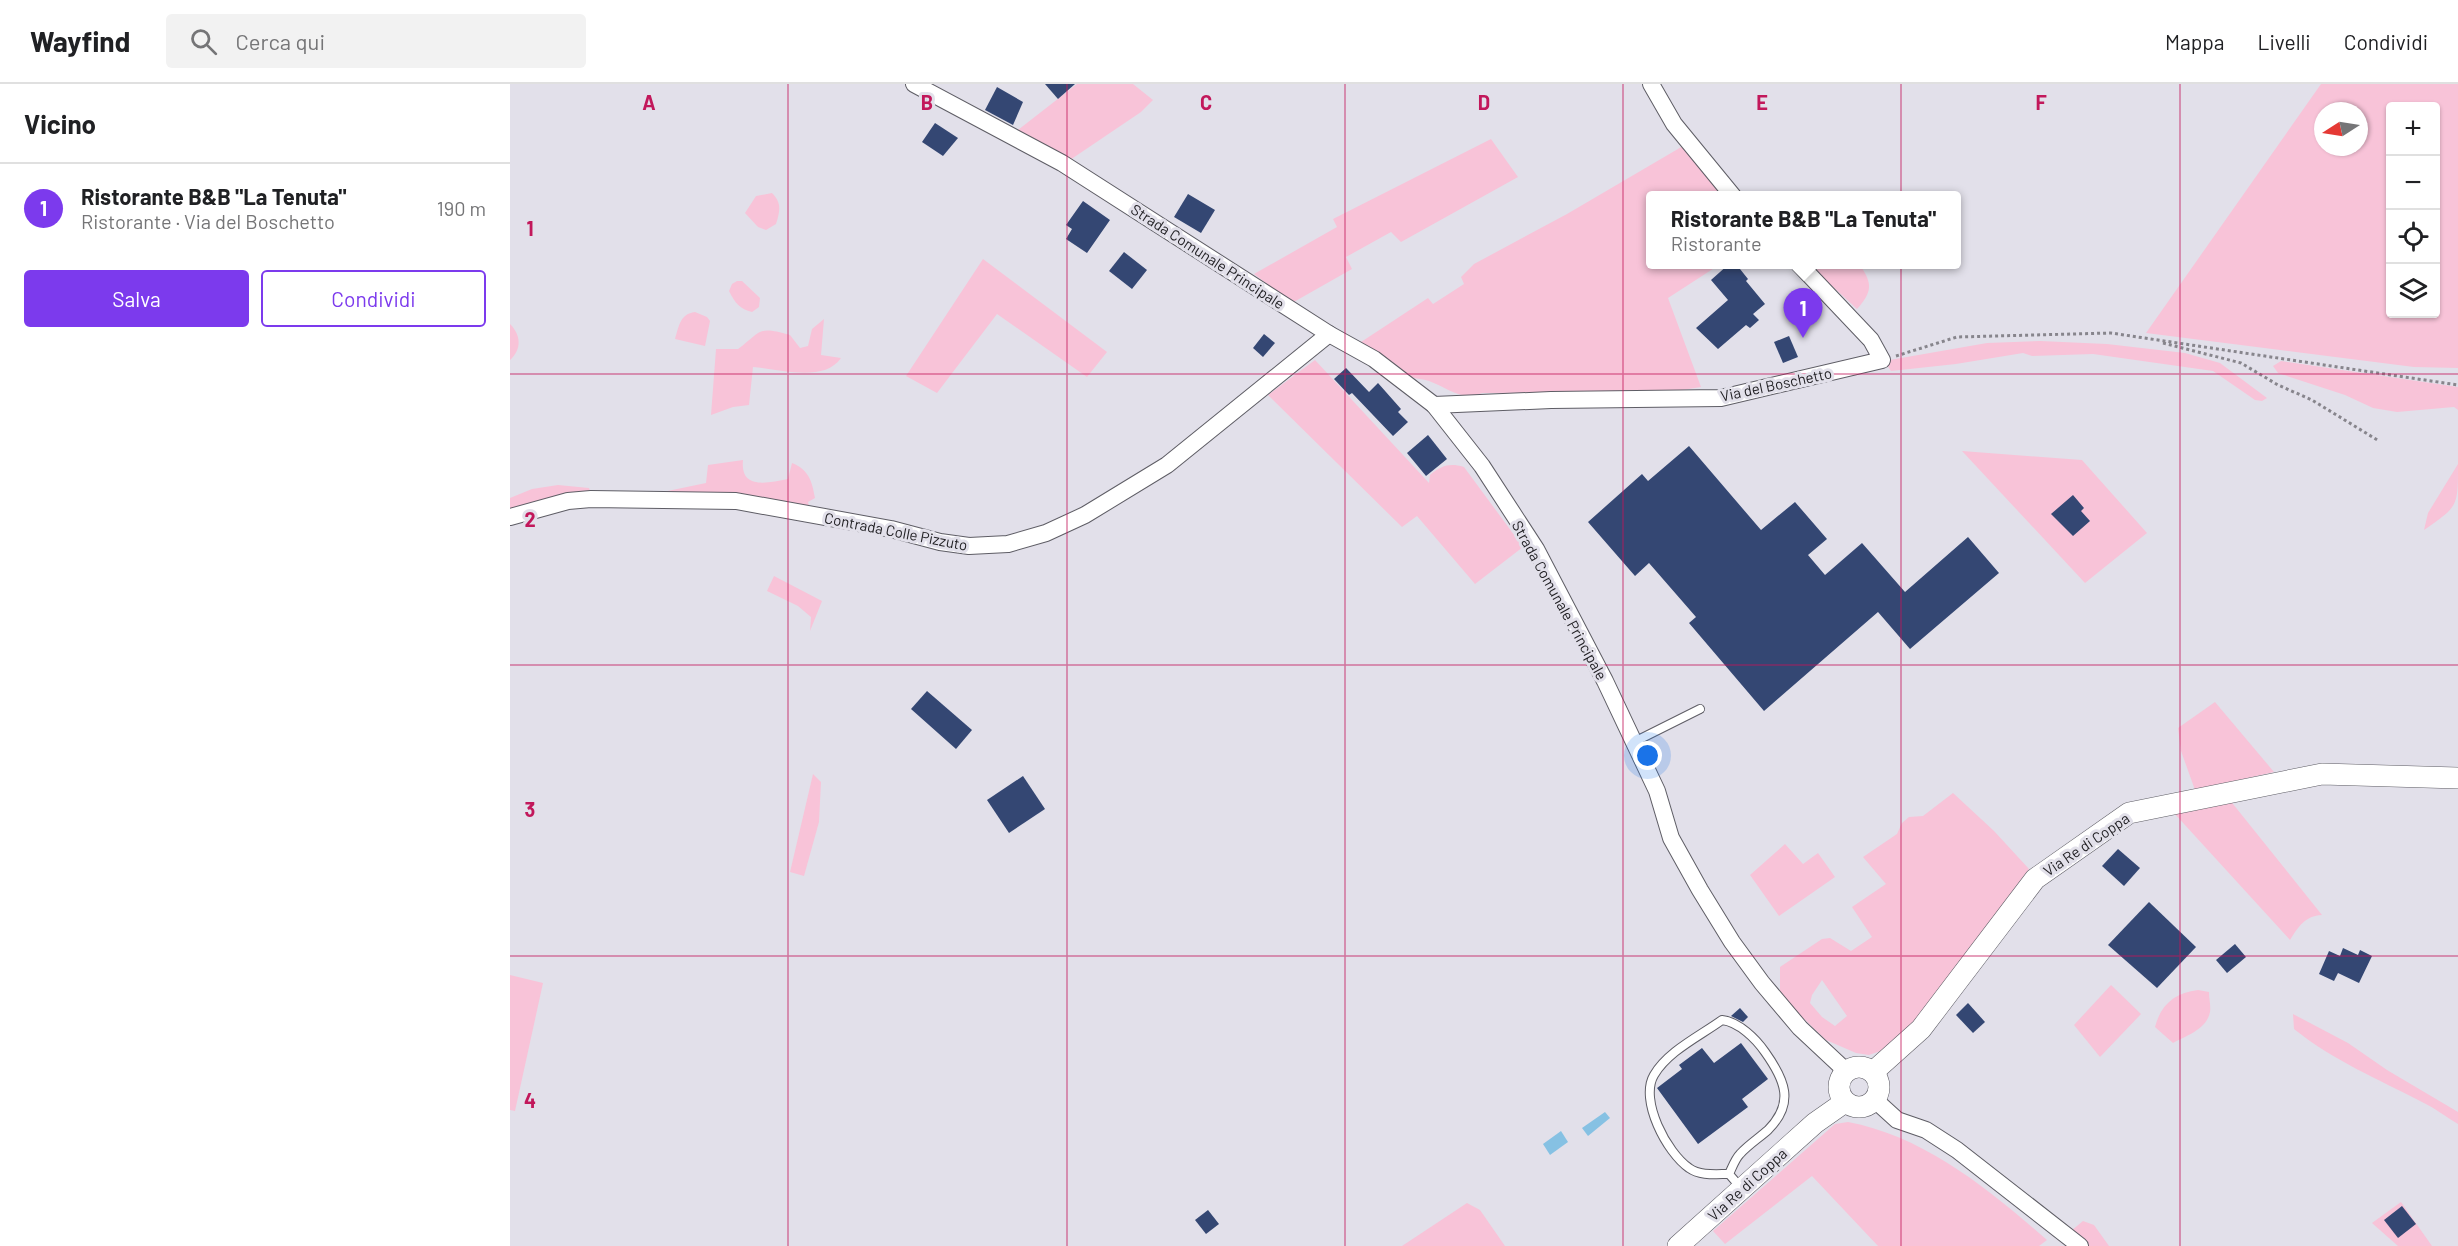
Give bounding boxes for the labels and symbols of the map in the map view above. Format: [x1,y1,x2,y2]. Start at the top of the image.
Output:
text: A [642,90,656,114]
text: B [921,90,933,114]
text: C [1200,90,1212,114]
text: D [1478,90,1490,114]
text: E [1756,90,1768,114]
text: F [2035,90,2047,114]
north arrow [2314,102,2368,156]
street label: Strada Comunale Principale [1128,200,1288,312]
text: 1 [526,216,534,240]
pin: 1 [1784,288,1822,338]
street label: Via del Boschetto [1719,363,1833,405]
text: 2 [524,507,536,531]
street label: Contrada Colle Pizzuto [823,508,969,554]
street label: Strada Comunale Principale [1509,517,1611,683]
your location [1633,741,1662,770]
text: 3 [525,797,535,821]
street label: Via Re di Coppa [2040,809,2132,879]
text: 4 [524,1088,536,1112]
street label: Via Re di Coppa [1704,1144,1790,1224]

